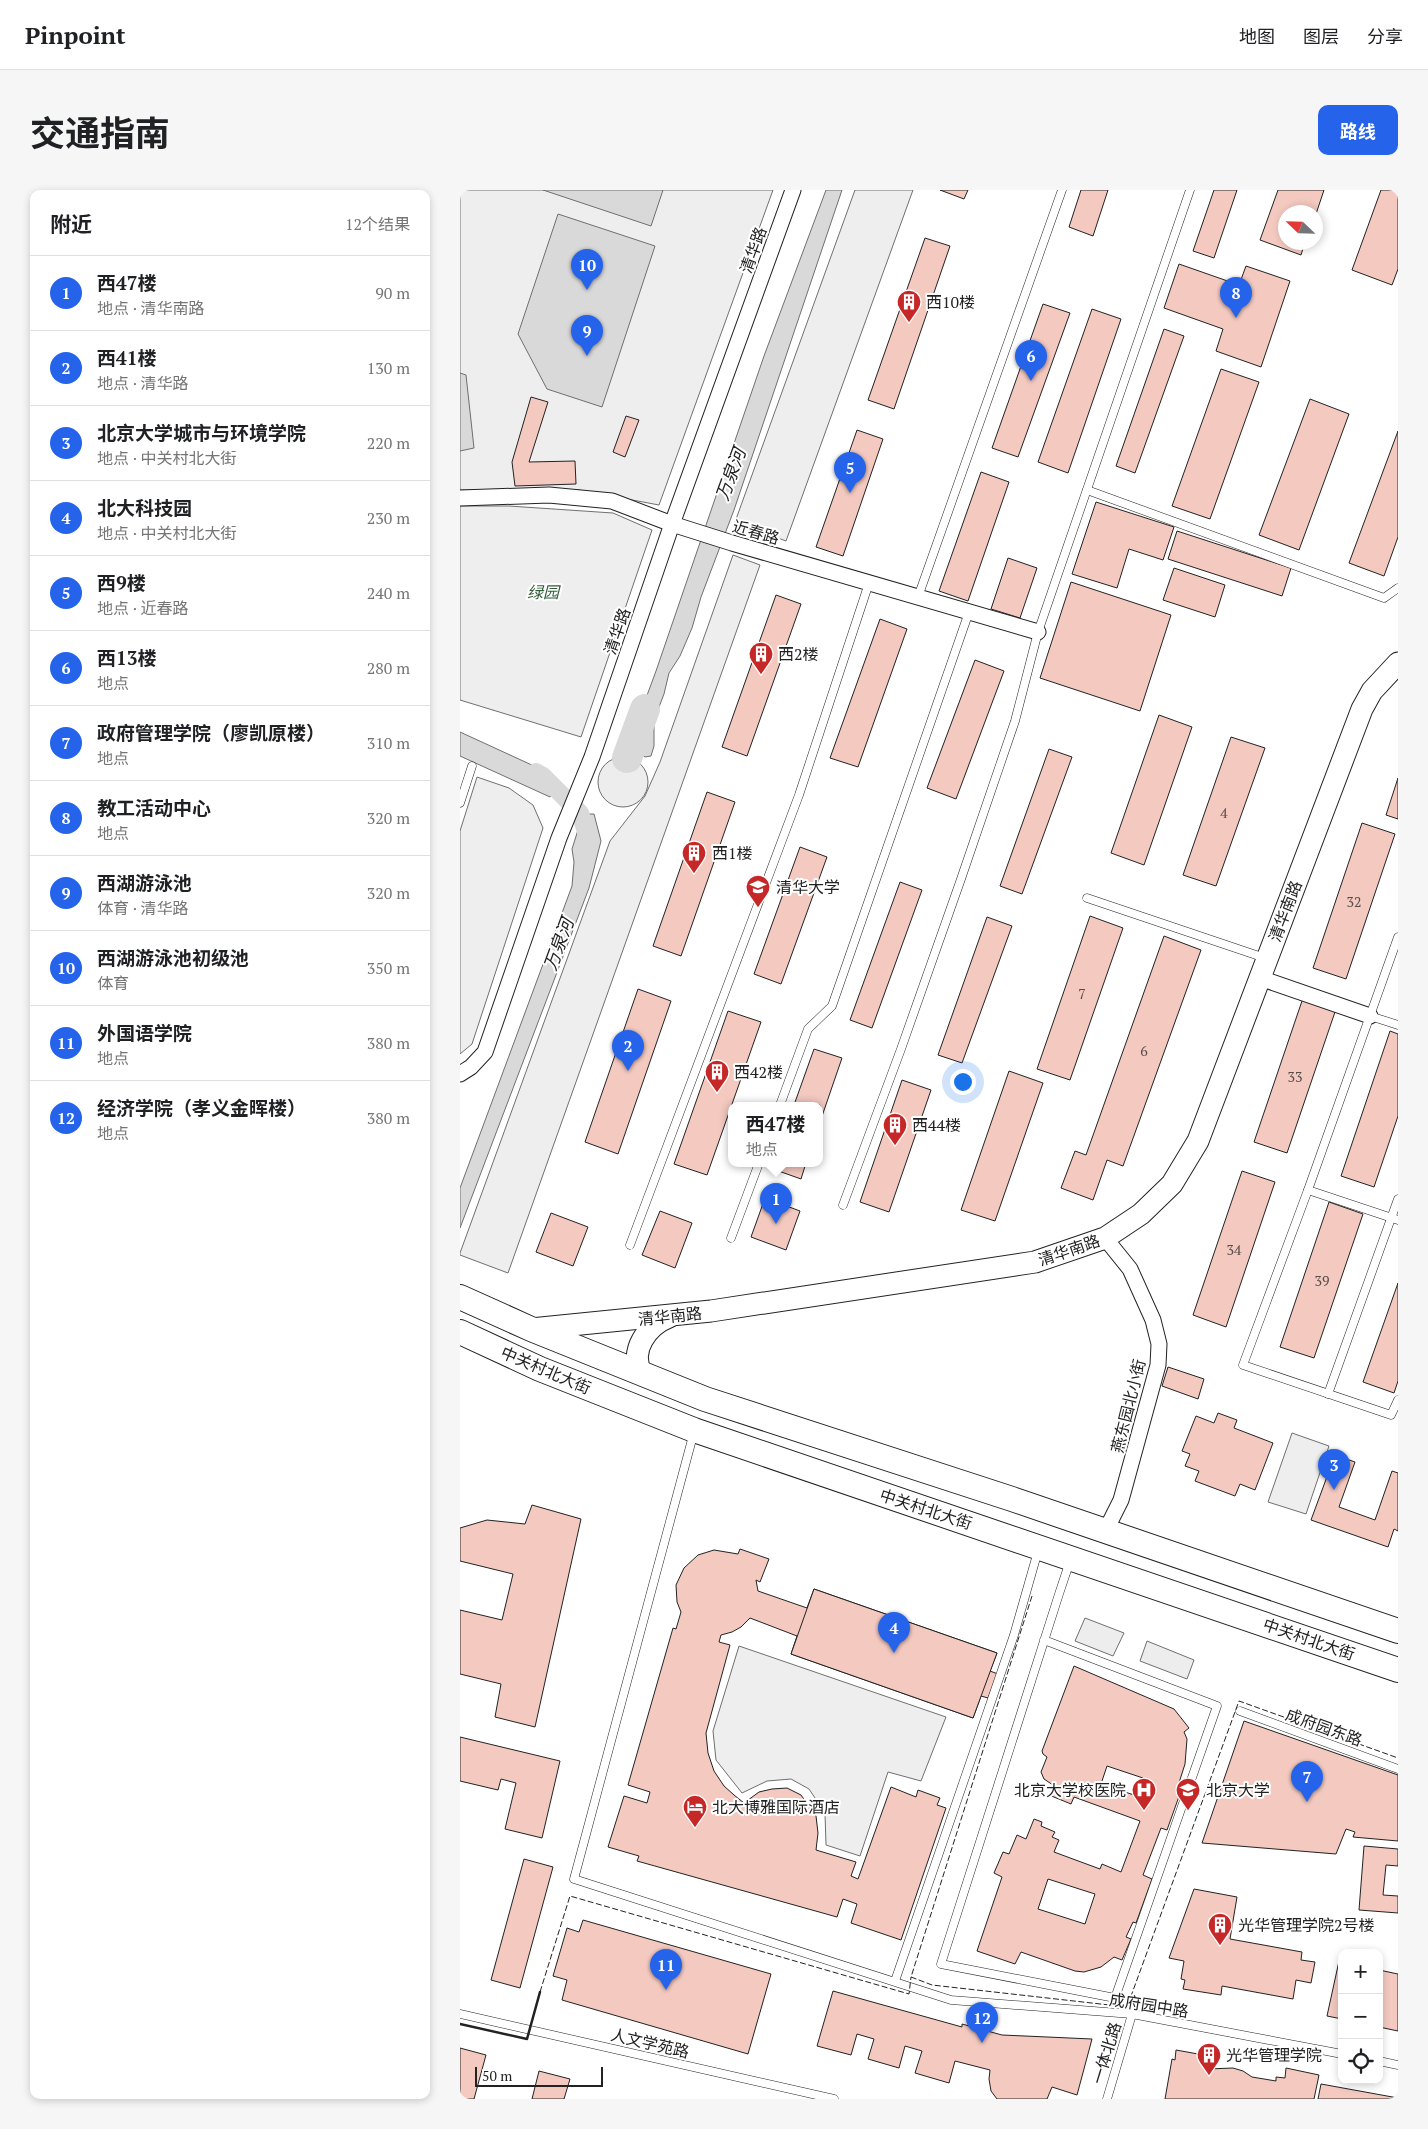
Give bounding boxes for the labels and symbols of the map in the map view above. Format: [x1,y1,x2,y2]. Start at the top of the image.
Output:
north arrow [1278,205,1323,250]
street label: 清华路 [734,224,772,276]
pin: 10 [571,249,603,290]
pin: 8 [1220,277,1252,318]
building icon: 西10楼 [896,289,922,323]
place label: 西10楼 [926,291,975,313]
pin: 9 [571,315,603,356]
pin: 6 [1015,340,1047,381]
water label: 万泉河 [709,442,752,503]
pin: 5 [834,452,866,493]
street label: 近春路 [730,515,782,549]
park label: 绿园 [527,581,561,603]
street label: 清华路 [599,605,635,657]
building icon: 西2楼 [748,641,774,675]
place label: 西2楼 [778,643,819,665]
house number: 4 [1220,803,1228,822]
building icon: 西1楼 [681,840,707,874]
place label: 西1楼 [712,842,753,864]
school or university icon: 清华大学 [745,874,771,908]
place label: 清华大学 [776,876,840,898]
street label: 清华南路 [1263,877,1307,945]
house number: 32 [1347,892,1361,911]
water label: 万泉河 [537,912,580,973]
house number: 7 [1078,984,1086,1003]
pin: 2 [612,1030,644,1071]
house number: 6 [1140,1041,1148,1060]
building icon: 西42楼 [704,1059,730,1093]
place label: 西42楼 [734,1061,783,1083]
house number: 33 [1288,1067,1302,1086]
your location [950,1069,976,1095]
building icon: 西44楼 [882,1112,908,1146]
place label: 西44楼 [912,1114,961,1136]
pin: 1 [760,1183,792,1224]
street label: 清华南路 [1035,1229,1103,1271]
house number: 34 [1227,1240,1242,1259]
house number: 39 [1315,1271,1329,1290]
street label: 清华南路 [637,1302,703,1330]
street label: 中关村北大街 [498,1341,594,1399]
street label: 燕东园北小街 [1106,1357,1150,1455]
pin: 3 [1318,1449,1350,1490]
street label: 中关村北大街 [877,1484,975,1534]
pin: 4 [878,1612,910,1653]
street label: 中关村北大街 [1260,1613,1358,1665]
street label: 成府园东路 [1283,1703,1365,1751]
pin: 7 [1291,1761,1323,1802]
hospital icon: 北京大学校医院 [1131,1777,1157,1811]
school or university icon: 北京大学 [1175,1777,1201,1811]
place label: 北京大学校医院 [1014,1779,1126,1801]
place label: 北京大学 [1206,1779,1270,1801]
hotel icon: 北大博雅国际酒店 [682,1794,708,1828]
place label: 北大博雅国际酒店 [712,1796,840,1818]
building icon: 光华管理学院2号楼 [1207,1912,1233,1946]
place label: 光华管理学院2号楼 [1238,1914,1375,1936]
pin: 11 [650,1949,682,1990]
street label: 成府园中路 [1108,1988,1190,2022]
pin: 12 [966,2002,998,2043]
street label: 一体北路 [1086,2019,1126,2087]
street label: 人文学苑路 [609,2023,691,2063]
building icon: 光华管理学院 [1196,2042,1222,2076]
place label: 光华管理学院 [1226,2044,1322,2066]
scale bar [475,2064,602,2087]

